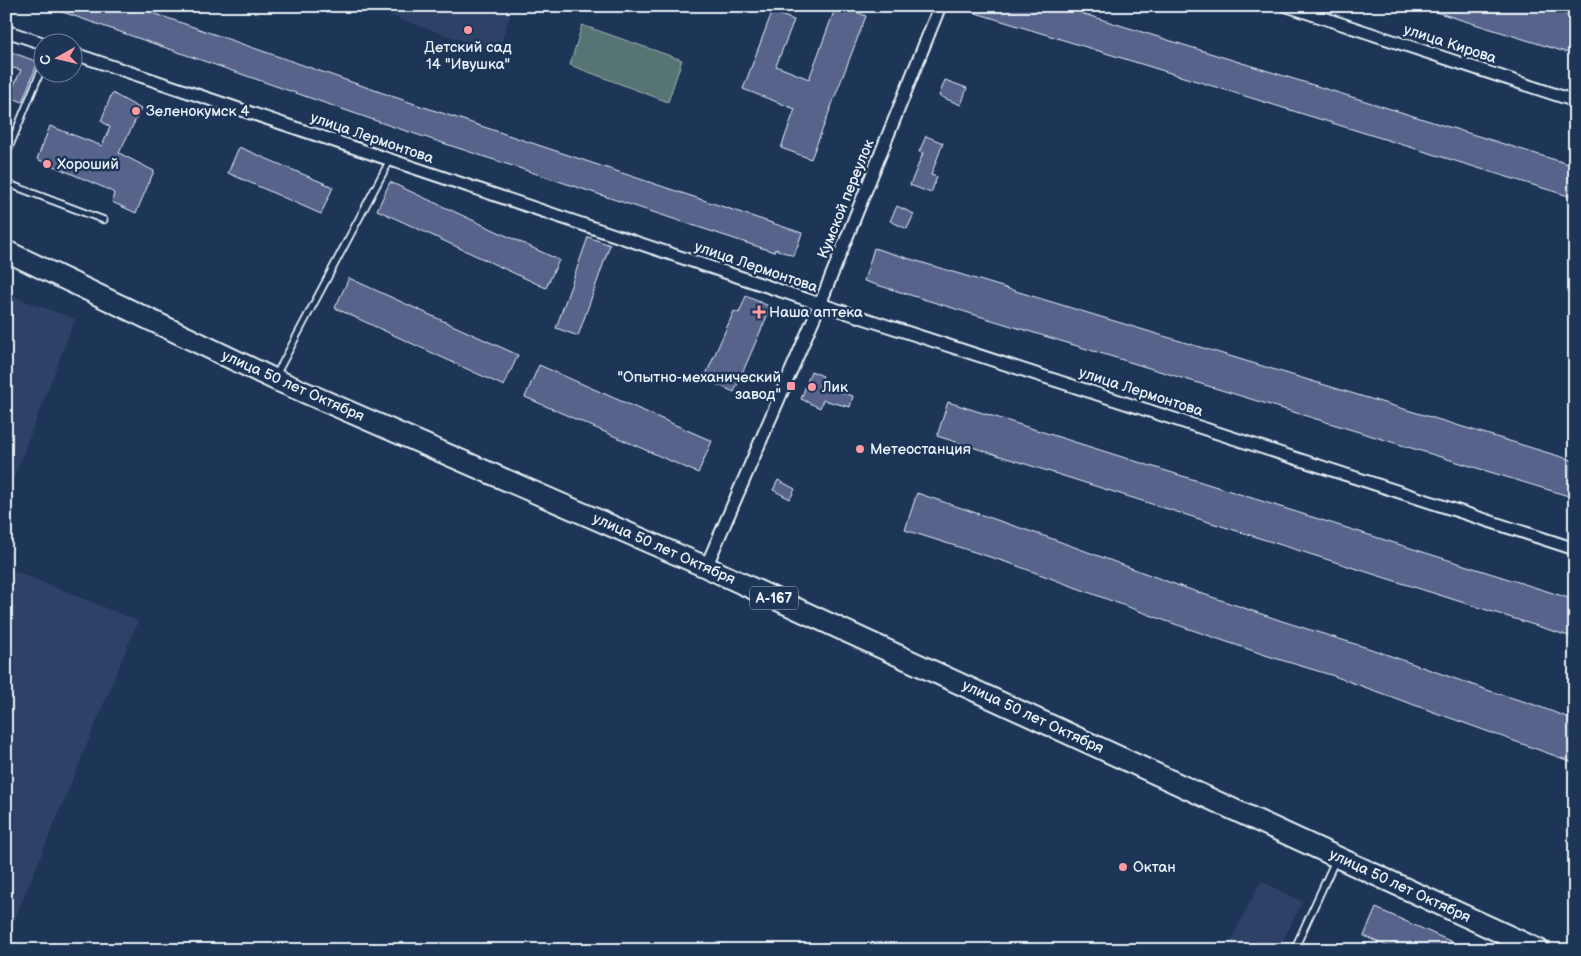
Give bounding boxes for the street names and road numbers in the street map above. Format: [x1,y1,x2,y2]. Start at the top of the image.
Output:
street label: улица Кирова [1401,20,1499,68]
street label: улица Лермонтова [308,108,436,168]
street label: Кумской переулок [813,137,879,261]
street label: улица Лермонтова [692,237,820,297]
street label: улица 50 лет Октября [219,346,367,426]
street label: улица Лермонтова [1077,363,1206,421]
street label: улица 50 лет Октября [590,509,738,589]
road number: А-167 [750,586,798,610]
street label: улица 50 лет Октября [959,676,1107,758]
street label: улица 50 лет Октября [1326,845,1474,927]

